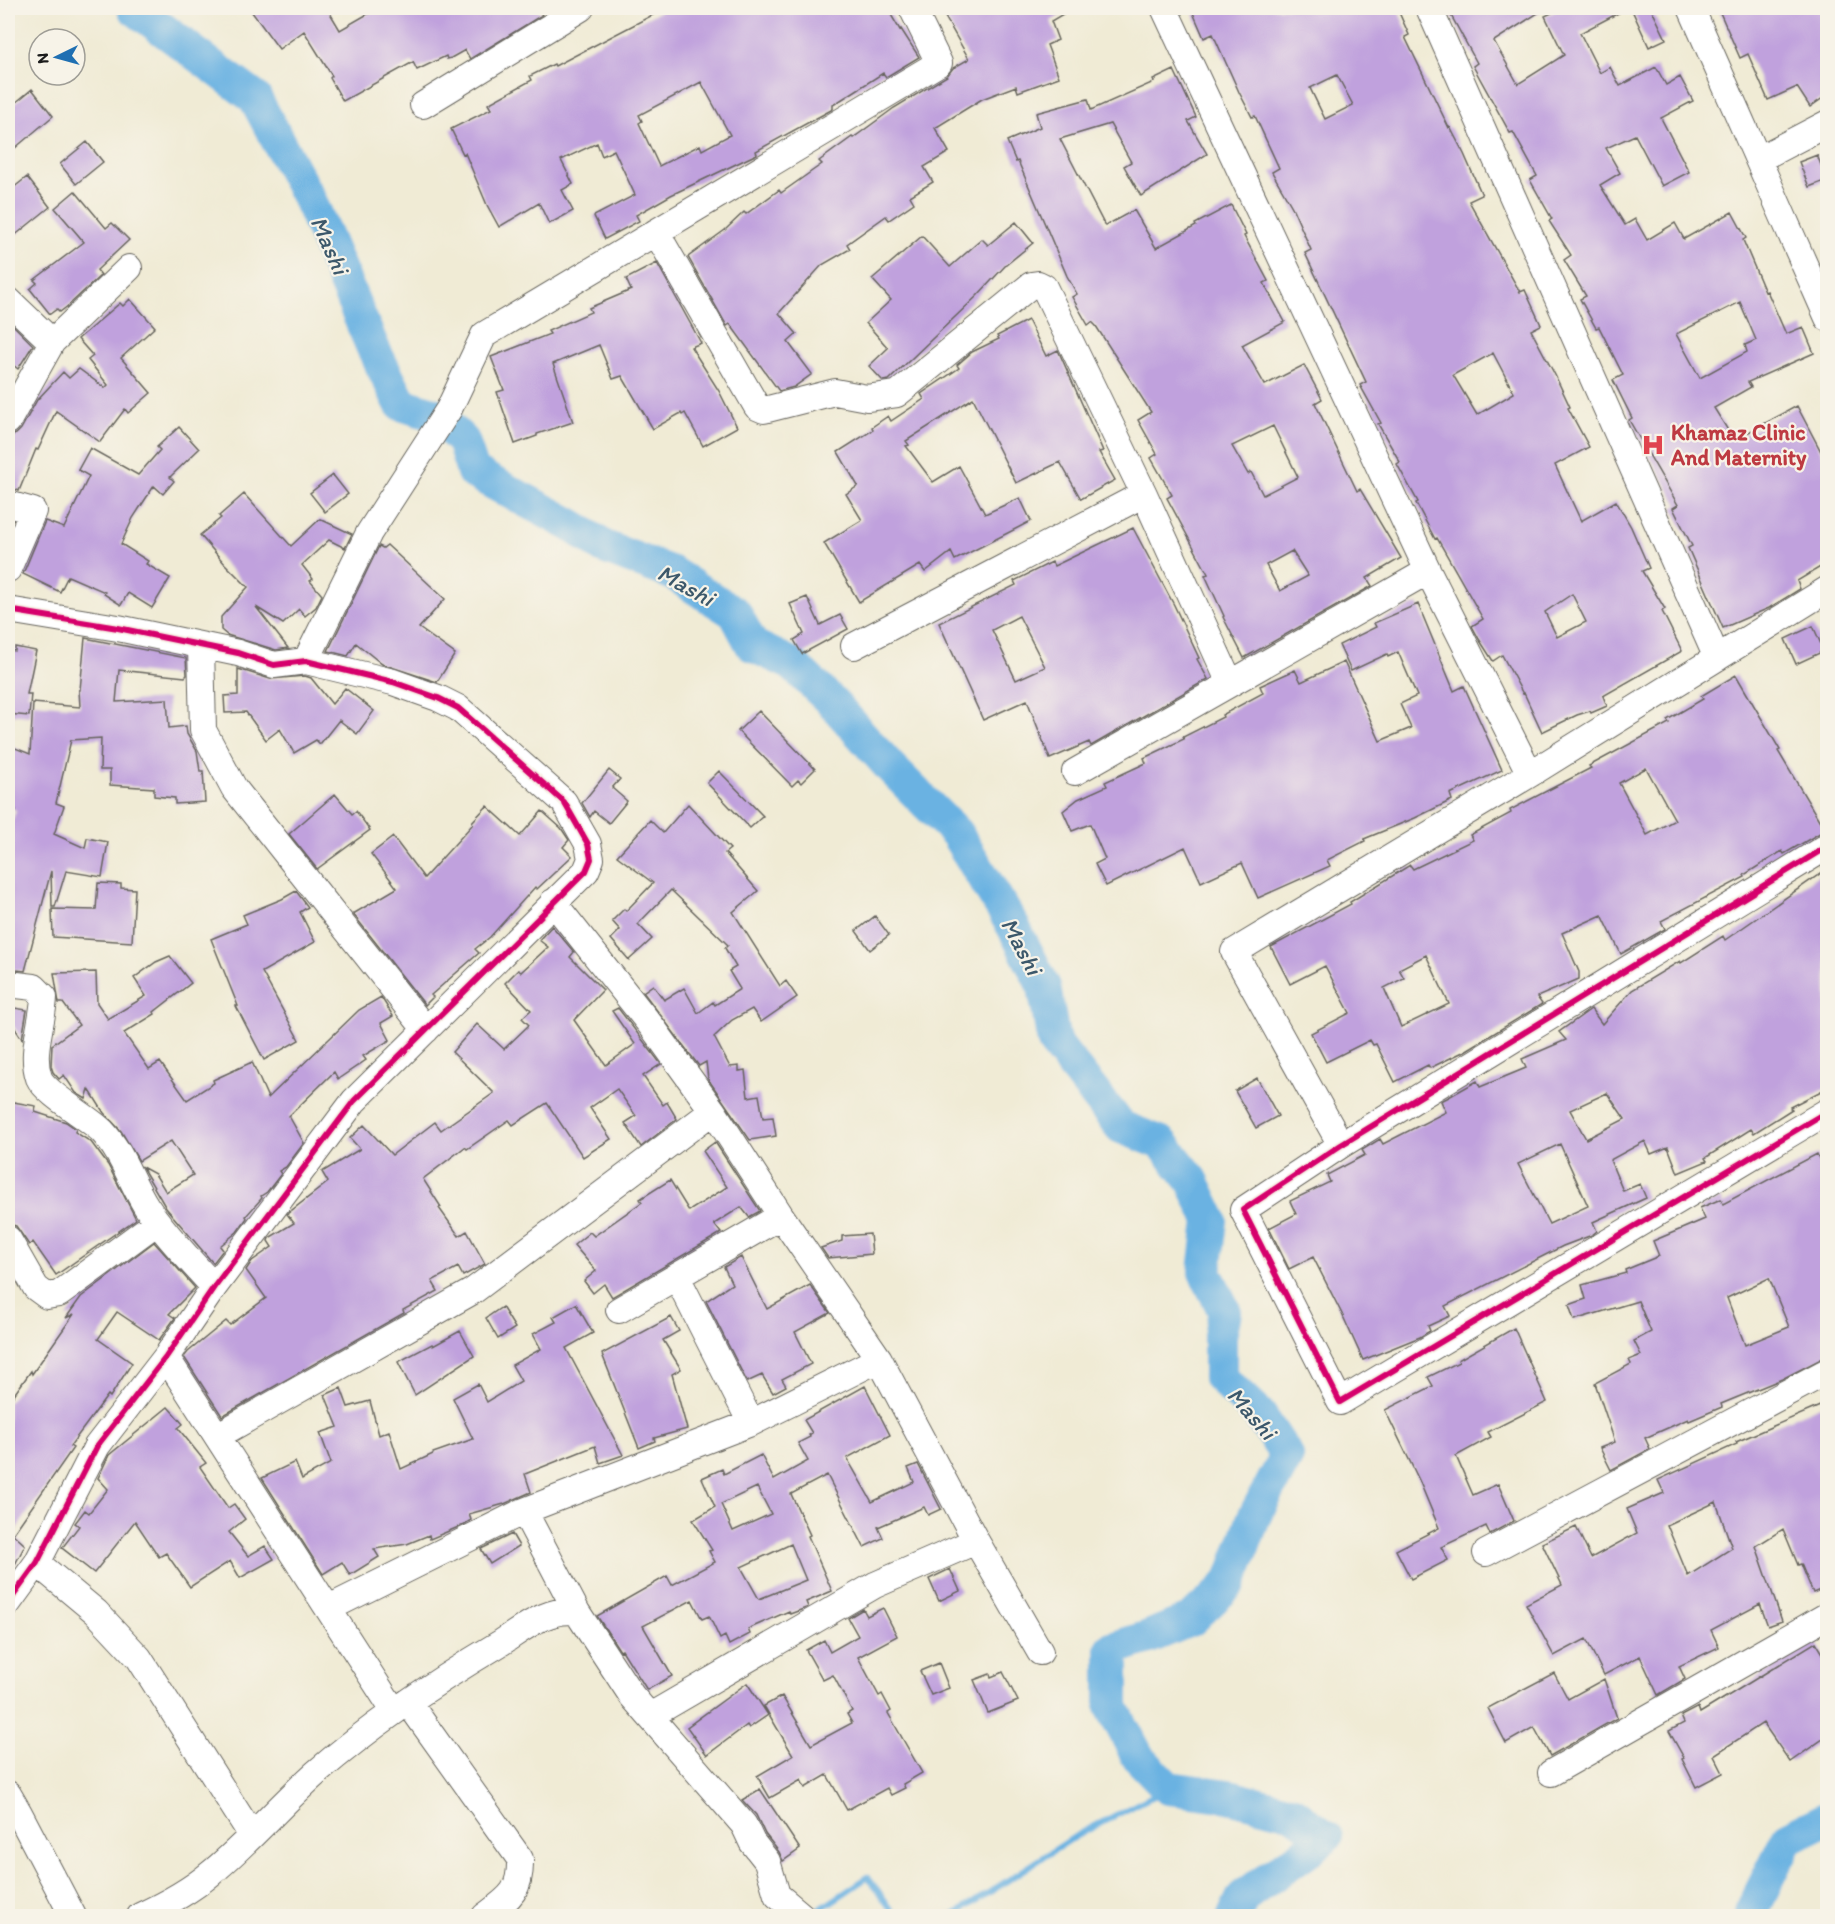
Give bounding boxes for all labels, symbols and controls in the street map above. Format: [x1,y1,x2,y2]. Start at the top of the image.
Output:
north arrow [27,27,87,87]
text: N [33,52,52,64]
water label: Mashi [304,211,357,281]
place label: Khamaz Clinic And Maternity [1670,419,1807,471]
hospital icon: Khamaz Clinic And Maternity [1640,432,1666,458]
water label: Mashi [653,558,722,614]
water label: Mashi [995,912,1050,982]
water label: Mashi [1221,1381,1285,1447]

